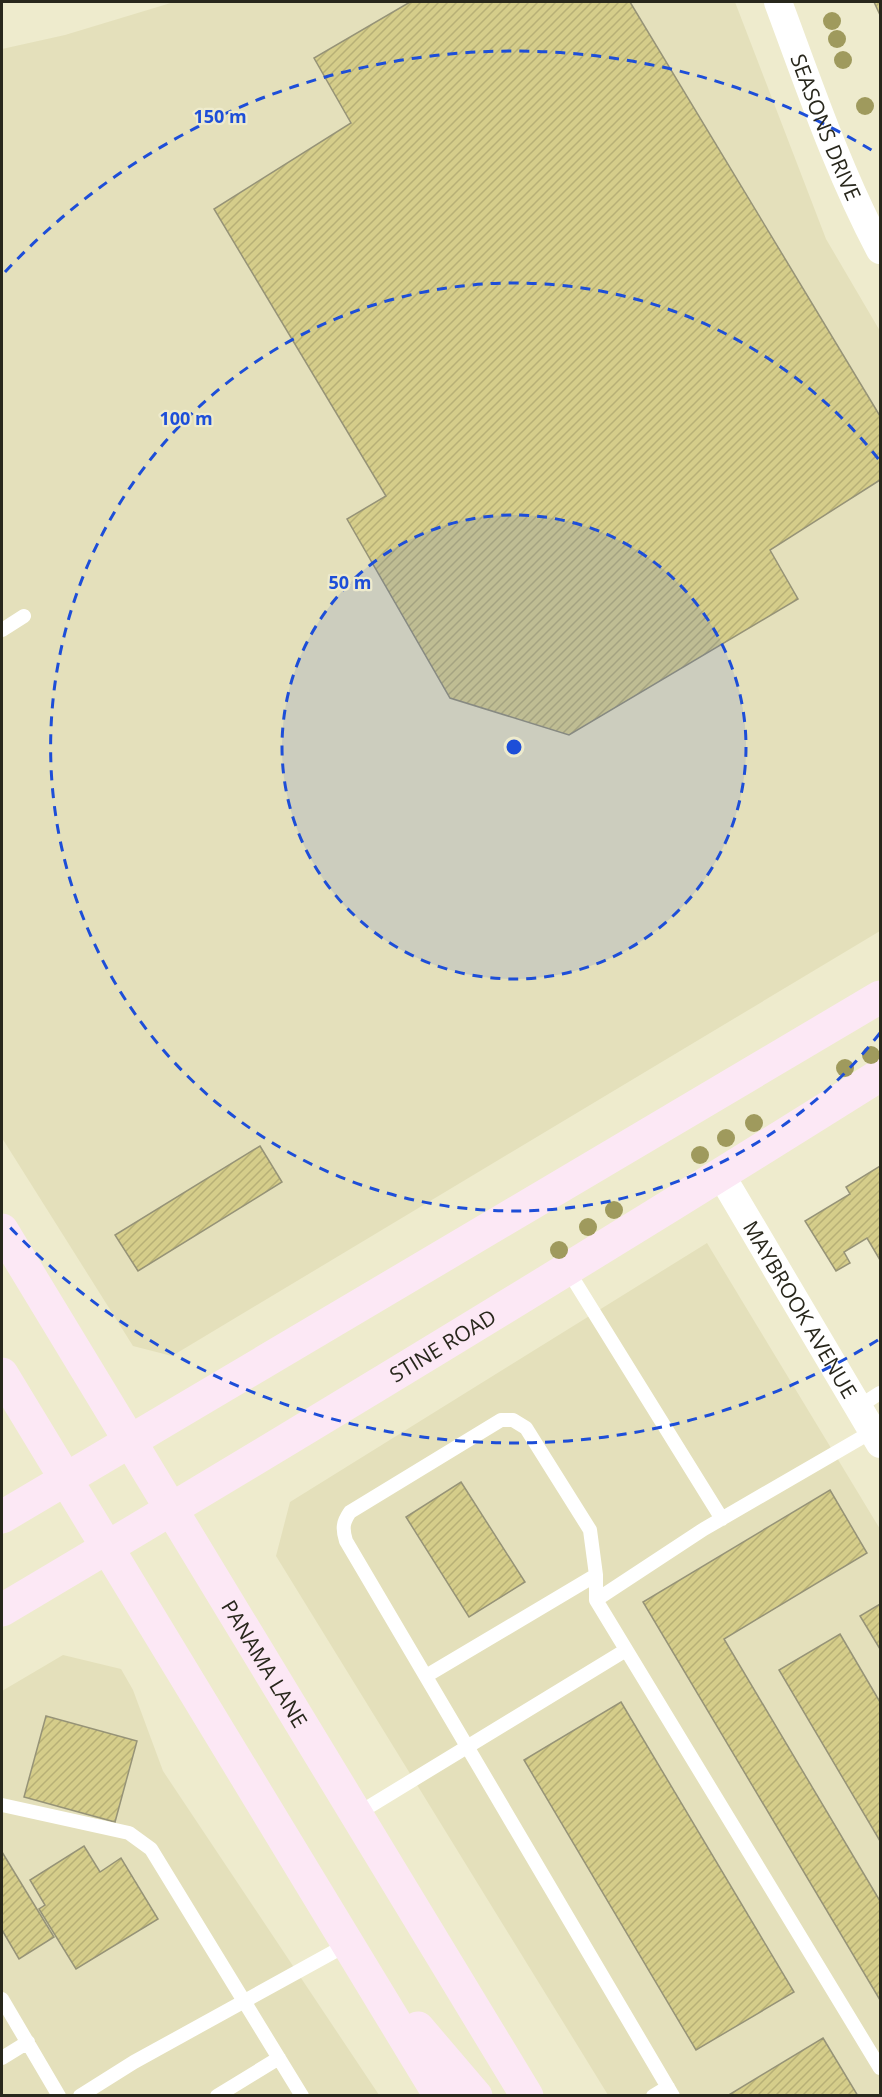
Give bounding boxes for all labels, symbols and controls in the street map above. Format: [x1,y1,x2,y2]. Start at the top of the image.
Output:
street label: SEASONS DRIVE [784,50,868,205]
text: 150 m [193,104,247,128]
text: 100 m [159,406,213,430]
text: 50 m [329,570,371,594]
centre of rings [504,737,524,757]
street label: MAYBROOK AVENUE [737,1215,864,1403]
street label: STINE ROAD [384,1302,501,1388]
street label: PANAMA LANE [215,1595,314,1733]

